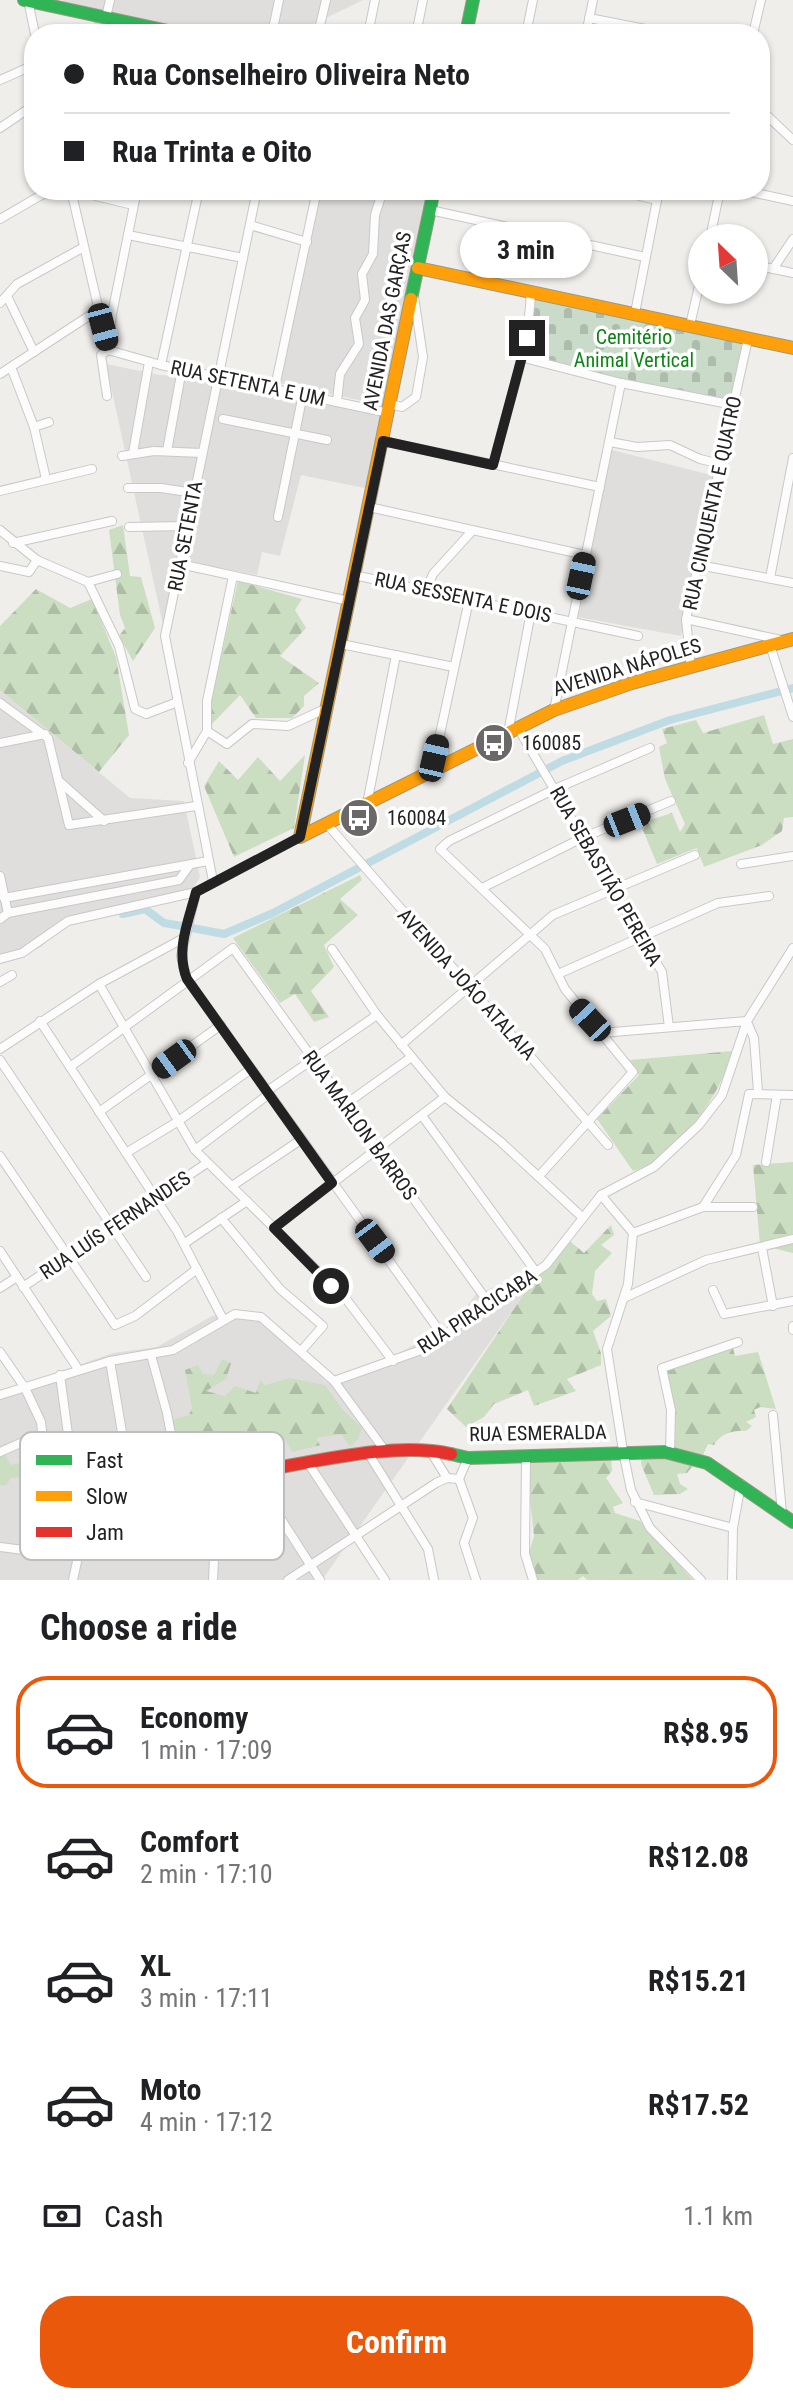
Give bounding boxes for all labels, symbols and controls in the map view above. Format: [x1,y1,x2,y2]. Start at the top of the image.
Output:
text: Rua Conselheiro Oliveira Neto [112,57,470,92]
text: Rua Trinta e Oito [112,134,312,169]
callout: 3 min [461,222,593,278]
north arrow [688,224,768,304]
map controls [688,224,768,304]
street label: AVENIDA DAS GARÇAS [358,230,416,412]
text: 3 min [497,235,555,265]
car [85,301,121,353]
route end [509,320,545,356]
park label: Cemitério Animal Vertical [574,325,694,372]
street label: RUA SETENTA E UM [169,355,327,411]
street label: RUA CINQUENTA E QUATRO [678,394,746,612]
street label: RUA SETENTA [163,478,208,593]
car [564,550,598,602]
street label: RUA SESSENTA E DOIS [372,567,554,627]
street label: AVENIDA NÁPOLES [550,633,704,701]
bus stop icon: 160085 [473,722,515,764]
place label: 160085 [522,731,581,755]
car [417,732,451,784]
street label: RUA SEBASTIÃO PEREIRA [545,782,667,970]
bus stop icon: 160084 [338,797,380,839]
car [600,800,654,840]
place label: 160084 [387,806,446,830]
street label: AVENIDA JOÃO ATALAIA [393,903,542,1065]
car [565,994,615,1046]
car [148,1035,200,1083]
street label: RUA MARLON BARROS [298,1045,422,1205]
street label: RUA LUÍS FERNANDES [35,1166,195,1284]
car [351,1215,399,1267]
street label: RUA PIRACICABA [413,1263,542,1359]
route start [313,1268,349,1304]
street label: RUA ESMERALDA [469,1420,607,1446]
legend [20,1432,284,1560]
text: Fast [86,1448,123,1473]
text: Slow [86,1484,128,1509]
text: Jam [86,1520,124,1545]
text: Choose a ride [40,1607,237,1649]
icon: car [44,1696,116,1768]
text: Economy [140,1700,248,1735]
text: R$8.95 [663,1715,749,1750]
text: 1 min · 17:09 [140,1735,273,1765]
icon: car [44,1820,116,1892]
text: Comfort [140,1824,239,1859]
text: R$12.08 [648,1839,749,1874]
text: 2 min · 17:10 [140,1859,273,1889]
icon: car [44,1944,116,2016]
text: XL [140,1948,171,1983]
text: R$15.21 [648,1963,749,1998]
text: 3 min · 17:11 [140,1983,273,2013]
icon: car [44,2068,116,2140]
text: Moto [140,2072,201,2107]
text: R$17.52 [648,2087,749,2122]
text: 4 min · 17:12 [140,2107,273,2137]
icon: cash [40,2194,84,2238]
text: Cash [104,2199,164,2234]
text: 1.1 km [683,2201,753,2231]
button: Confirm [40,2296,753,2388]

